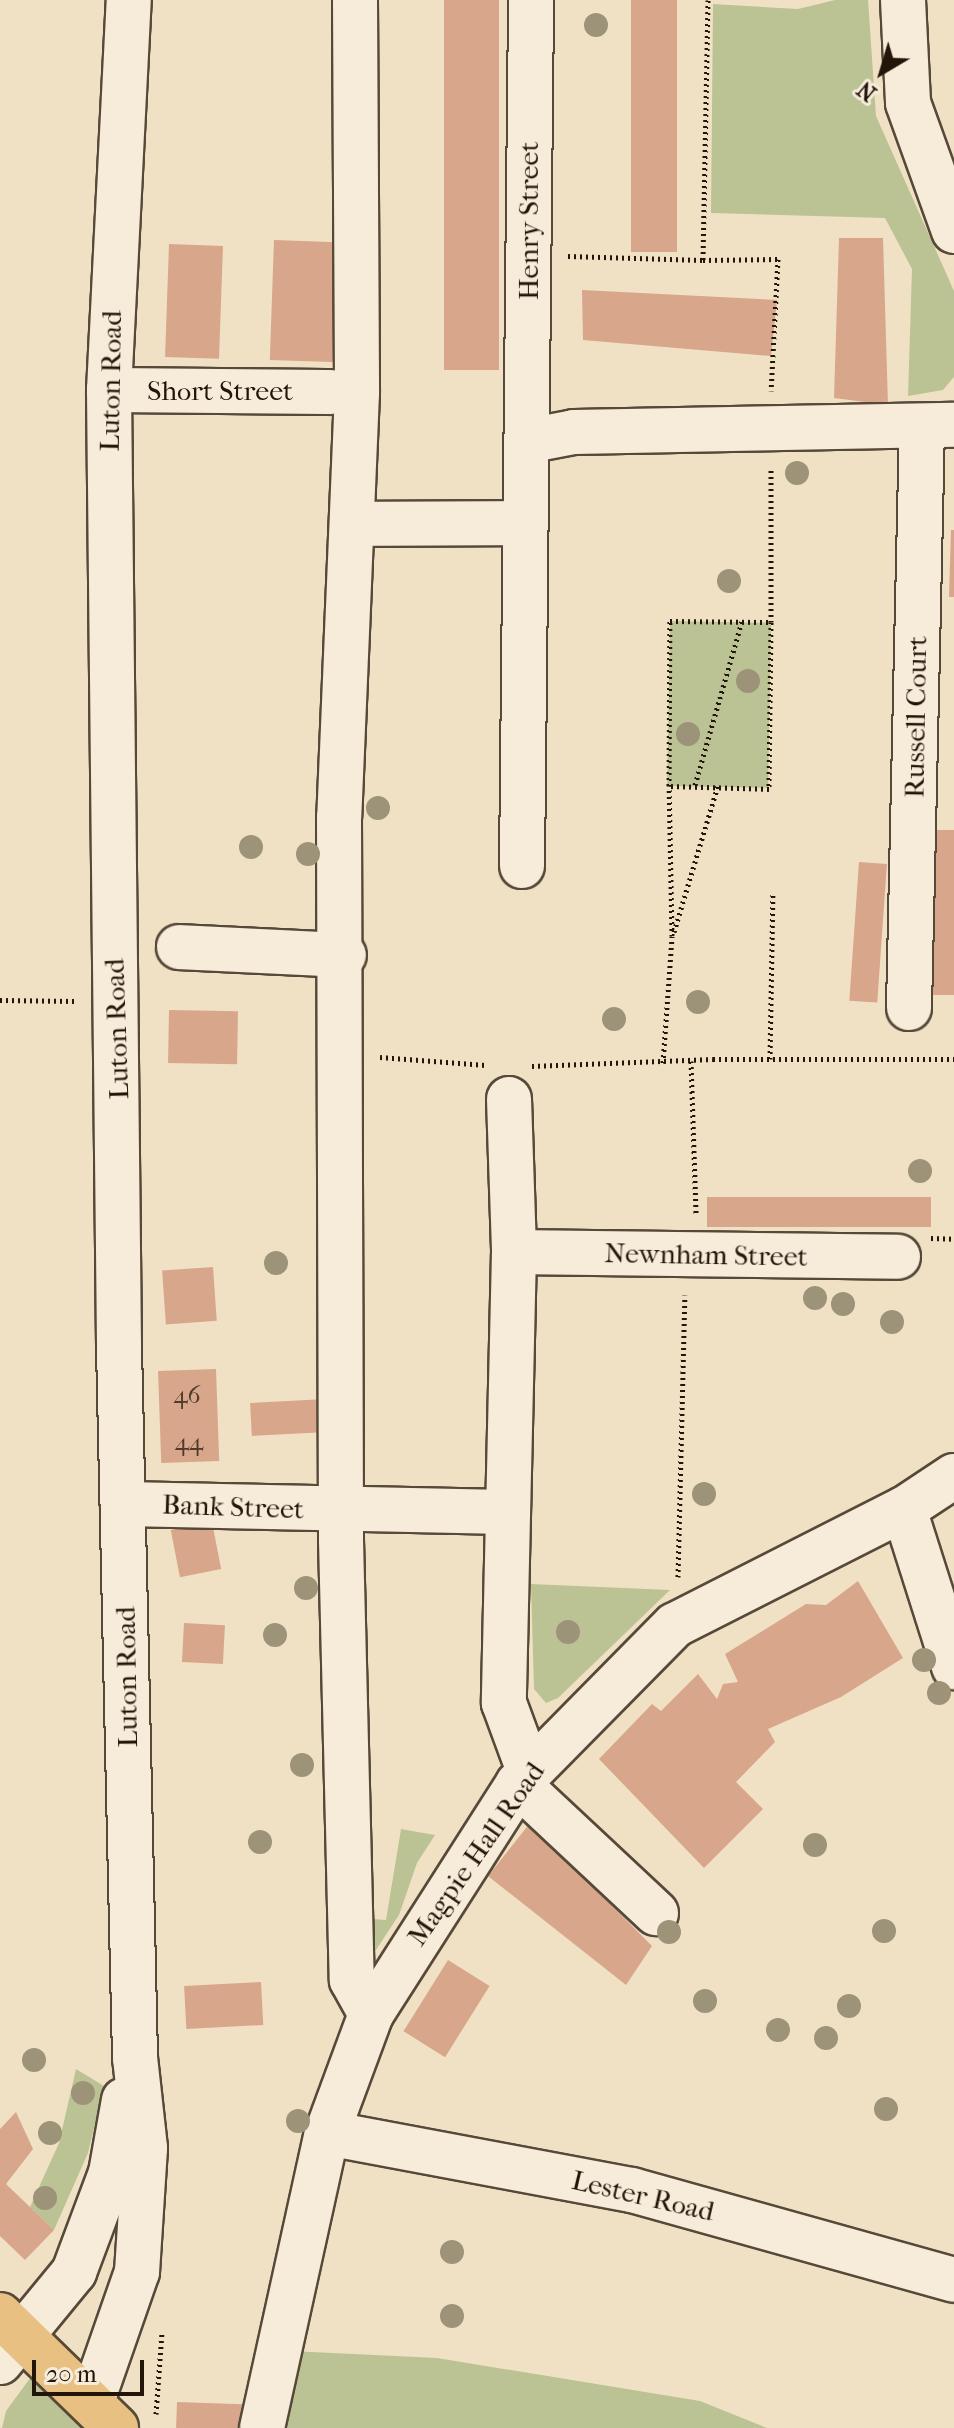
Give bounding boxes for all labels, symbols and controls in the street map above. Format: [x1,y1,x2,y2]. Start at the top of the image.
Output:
north arrow [842,32,922,112]
text: N [853,76,882,106]
street label: Henry Street [512,142,546,300]
street label: Luton Road [93,310,129,452]
street label: Short Street [147,374,293,408]
street label: Russell Court [898,636,934,798]
street label: Luton Road [98,958,136,1100]
street label: Newnham Street [604,1236,808,1274]
house number: 46 [173,1382,201,1410]
house number: 44 [175,1429,203,1457]
street label: Bank Street [162,1488,304,1526]
street label: Luton Road [109,1606,145,1748]
street label: Magpie Hall Road [400,1756,552,1952]
street label: Lester Road [568,2163,718,2229]
scale bar [36,2344,148,2394]
text: 20 m [46,2360,97,2388]

